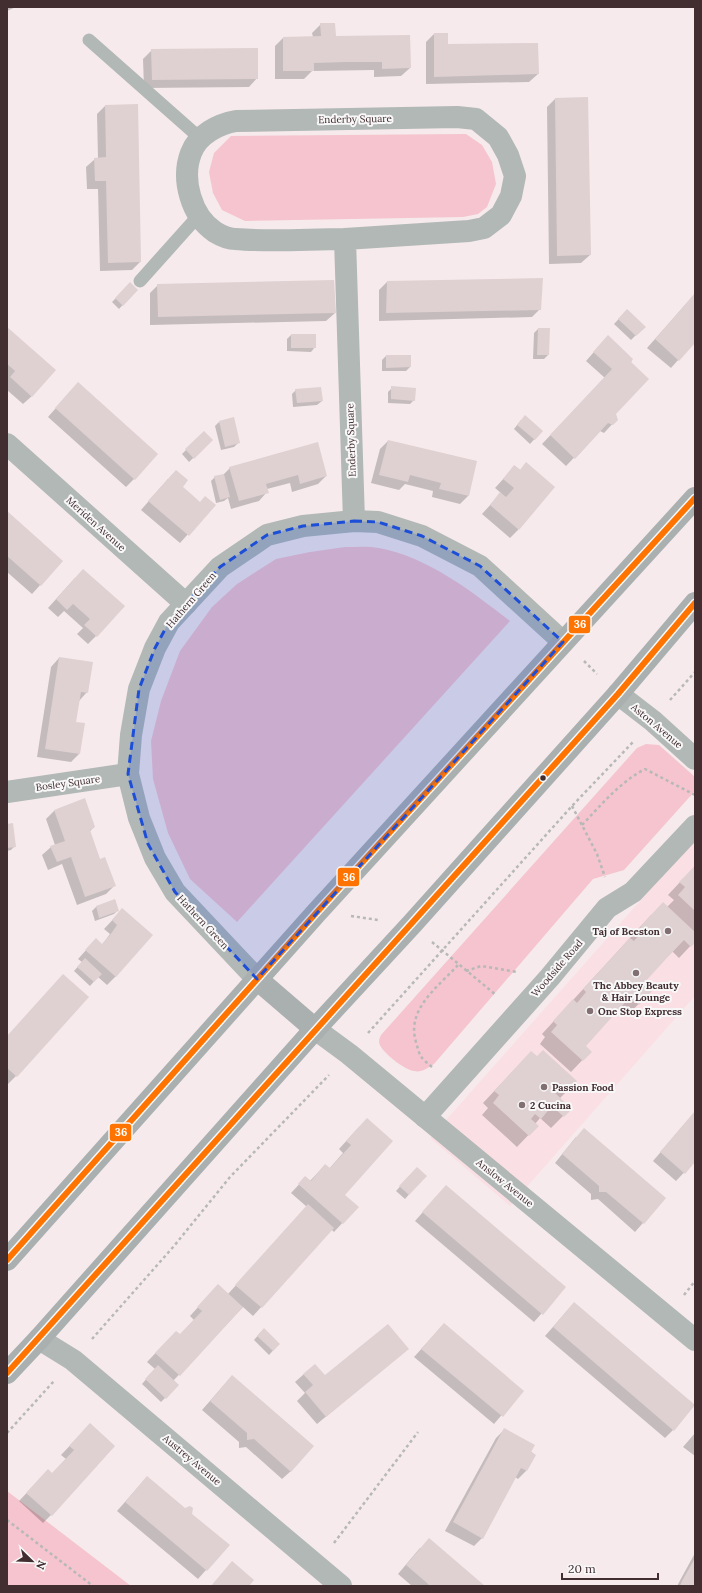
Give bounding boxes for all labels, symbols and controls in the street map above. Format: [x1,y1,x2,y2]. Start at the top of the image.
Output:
street label: Enderby Square [318,112,393,126]
street label: Enderby Square [343,402,359,477]
street label: Meriden Avenue [64,494,129,555]
street label: Hathern Green [163,569,219,631]
line badge: 36 [568,615,591,634]
text: 36 [574,617,586,631]
street label: Aston Avenue [628,700,686,752]
street label: Bosley Square [35,772,102,794]
unlabelled marker [538,773,548,783]
line badge: 36 [337,867,360,887]
text: 36 [343,870,355,884]
street label: Hathern Green [174,892,232,952]
place label: Taj of Beeston [593,925,661,938]
marker: Taj of Beeston [663,926,673,936]
street label: Woodside Road [529,937,586,999]
marker: The Abbey Beauty & Hair Lounge [631,968,641,978]
place label: The Abbey Beauty & Hair Lounge [593,979,679,1004]
place label: One Stop Express [598,1005,682,1018]
marker: One Stop Express [585,1006,595,1016]
place label: Passion Food [552,1081,614,1094]
marker: Passion Food [539,1082,549,1092]
place label: 2 Cucina [530,1099,572,1112]
marker: 2 Cucina [517,1100,527,1110]
line badge: 36 [109,1123,132,1142]
text: 36 [115,1125,127,1139]
street label: Anslow Avenue [473,1155,537,1210]
street label: Austrey Avenue [159,1431,224,1489]
north arrow [12,1541,52,1581]
scale bar [562,1555,658,1581]
text: N [33,1558,49,1572]
text: 20 m [568,1561,596,1576]

